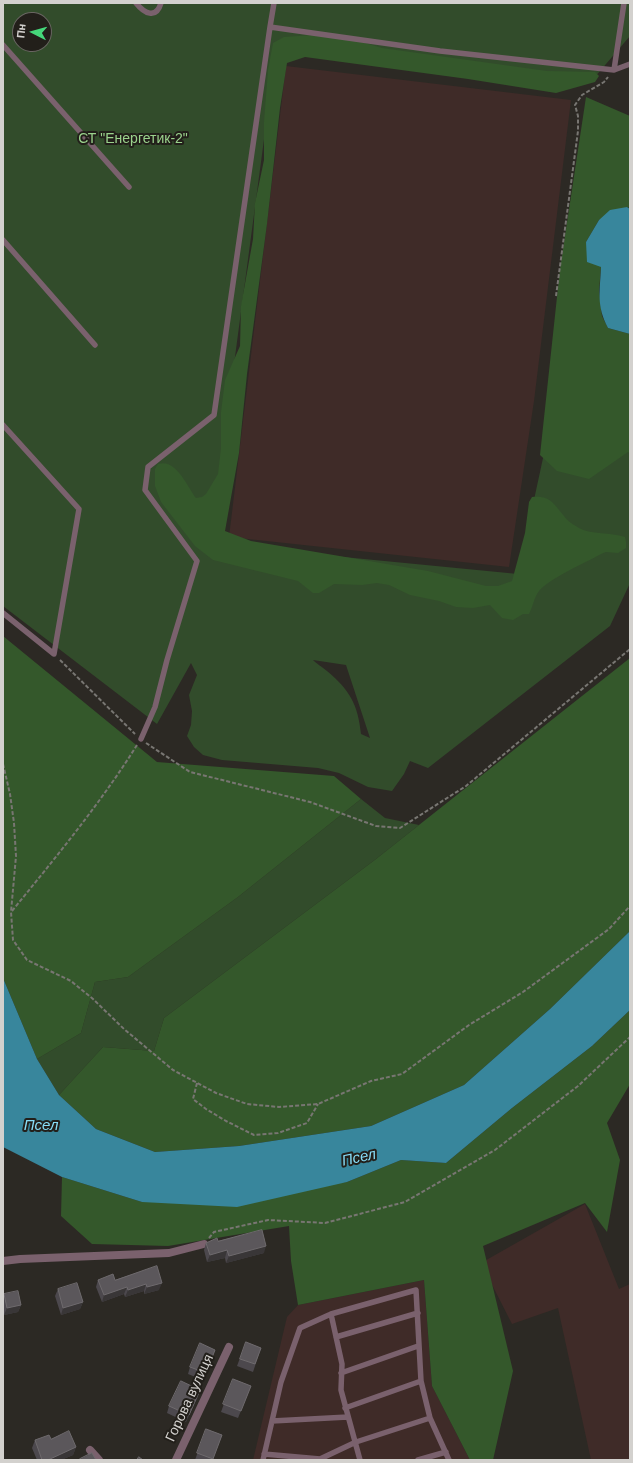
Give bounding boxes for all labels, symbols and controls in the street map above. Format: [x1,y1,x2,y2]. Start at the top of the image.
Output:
north arrow [12,12,52,52]
text: Пн [14,23,28,39]
park label: СТ "Енергетик-2" [78,131,188,147]
water label: Псел [24,1117,58,1135]
water label: Псел [340,1146,378,1170]
street label: Горова вулиця [162,1352,218,1444]

